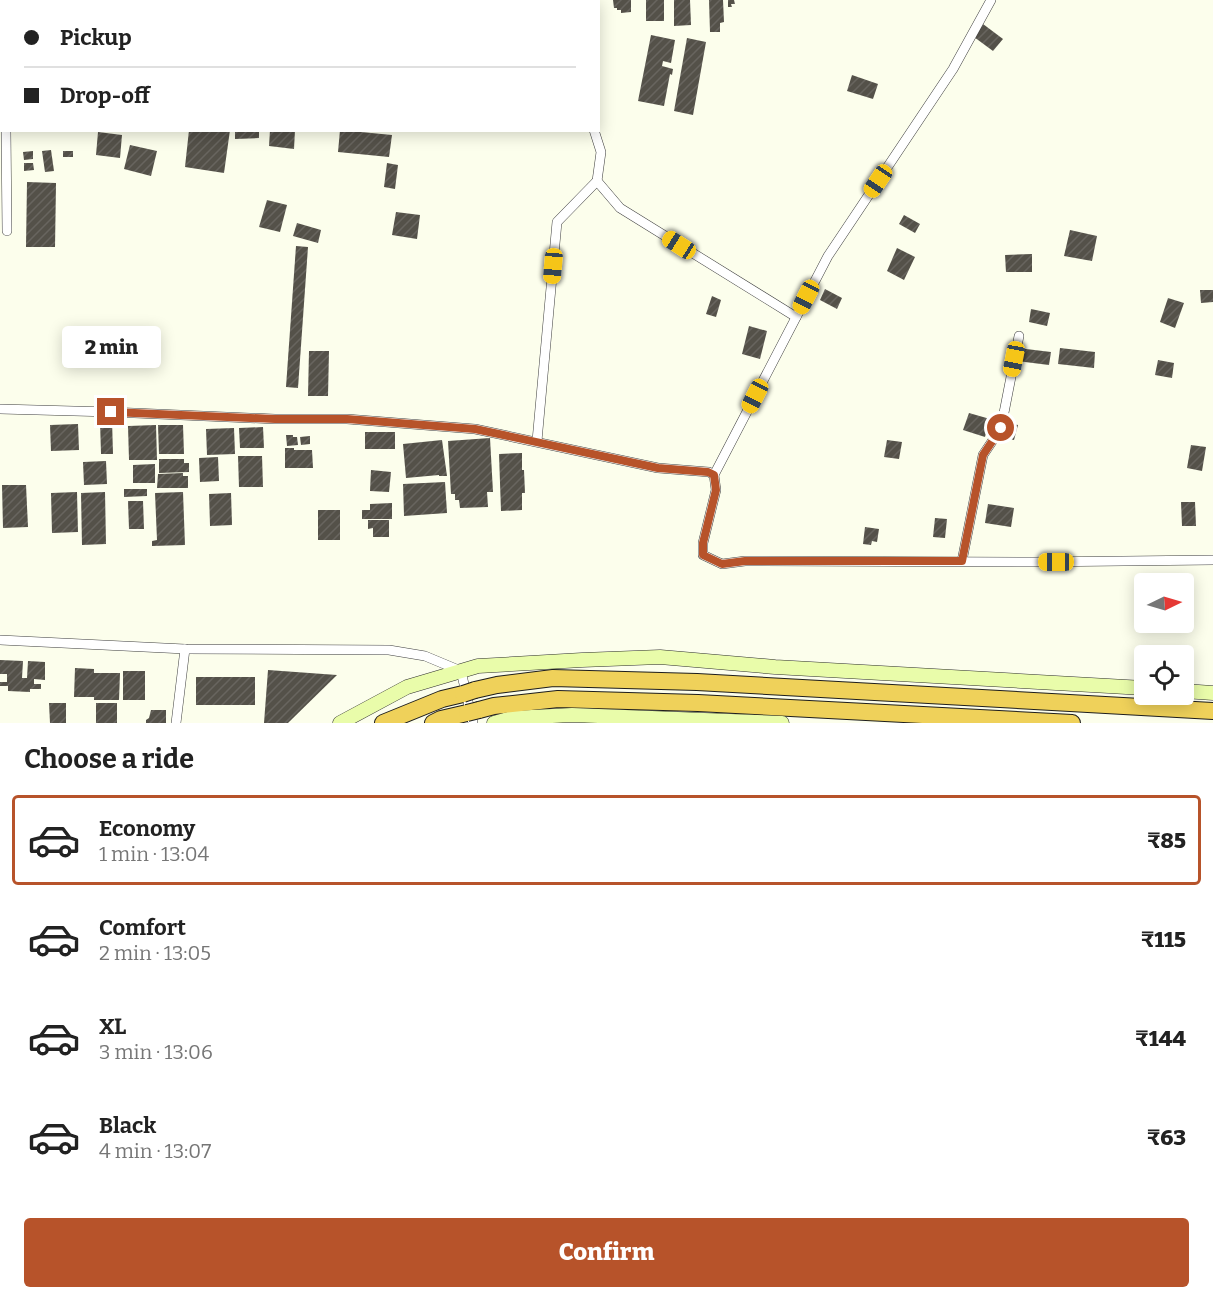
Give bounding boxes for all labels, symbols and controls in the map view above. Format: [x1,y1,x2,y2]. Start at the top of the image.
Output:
text: Pickup [60,24,132,51]
text: Drop-off [60,82,150,109]
car [860,161,896,201]
car [659,228,699,262]
car [542,247,564,285]
car [790,277,822,317]
callout: 2 min [62,325,160,367]
text: 2 min [85,335,138,359]
car [1002,340,1026,378]
car [739,376,771,416]
route end [97,398,124,425]
route start [987,414,1014,441]
car [1038,553,1074,571]
north arrow [1134,573,1194,633]
map controls [1134,573,1194,705]
button: locate [1134,645,1194,705]
text: Choose a ride [24,743,194,775]
icon: car [27,813,81,867]
text: Economy [99,815,195,842]
text: ₹85 [1147,827,1186,854]
text: 1 min · 13:04 [99,842,209,866]
icon: car [27,912,81,966]
text: Comfort [99,914,186,941]
text: ₹115 [1141,926,1186,953]
text: 2 min · 13:05 [99,941,211,965]
icon: car [27,1011,81,1065]
text: XL [99,1013,126,1040]
text: ₹144 [1135,1025,1186,1052]
text: 3 min · 13:06 [99,1040,213,1064]
icon: car [27,1110,81,1164]
text: Black [99,1112,156,1139]
text: ₹63 [1147,1124,1186,1151]
text: 4 min · 13:07 [99,1139,211,1163]
button: Confirm [24,1218,1189,1287]

